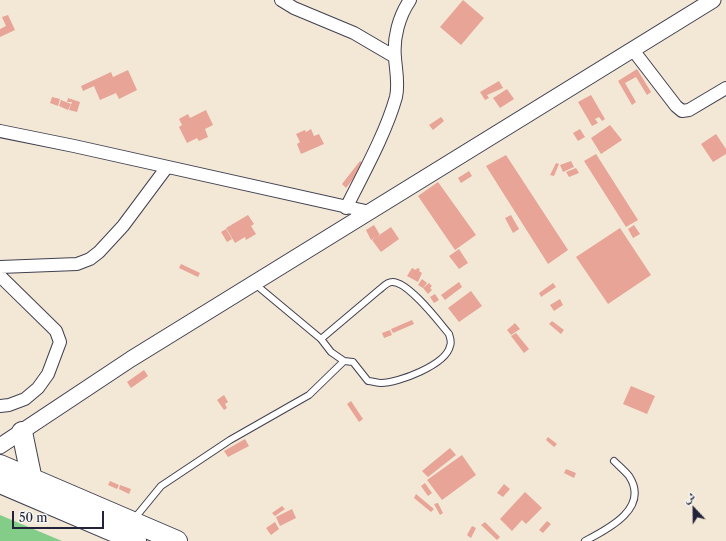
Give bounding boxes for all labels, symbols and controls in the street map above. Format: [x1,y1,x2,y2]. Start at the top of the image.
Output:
north arrow [674,489,714,529]
text: ش [682,489,697,506]
scale bar [14,503,106,529]
text: 50 m [19,510,48,525]

